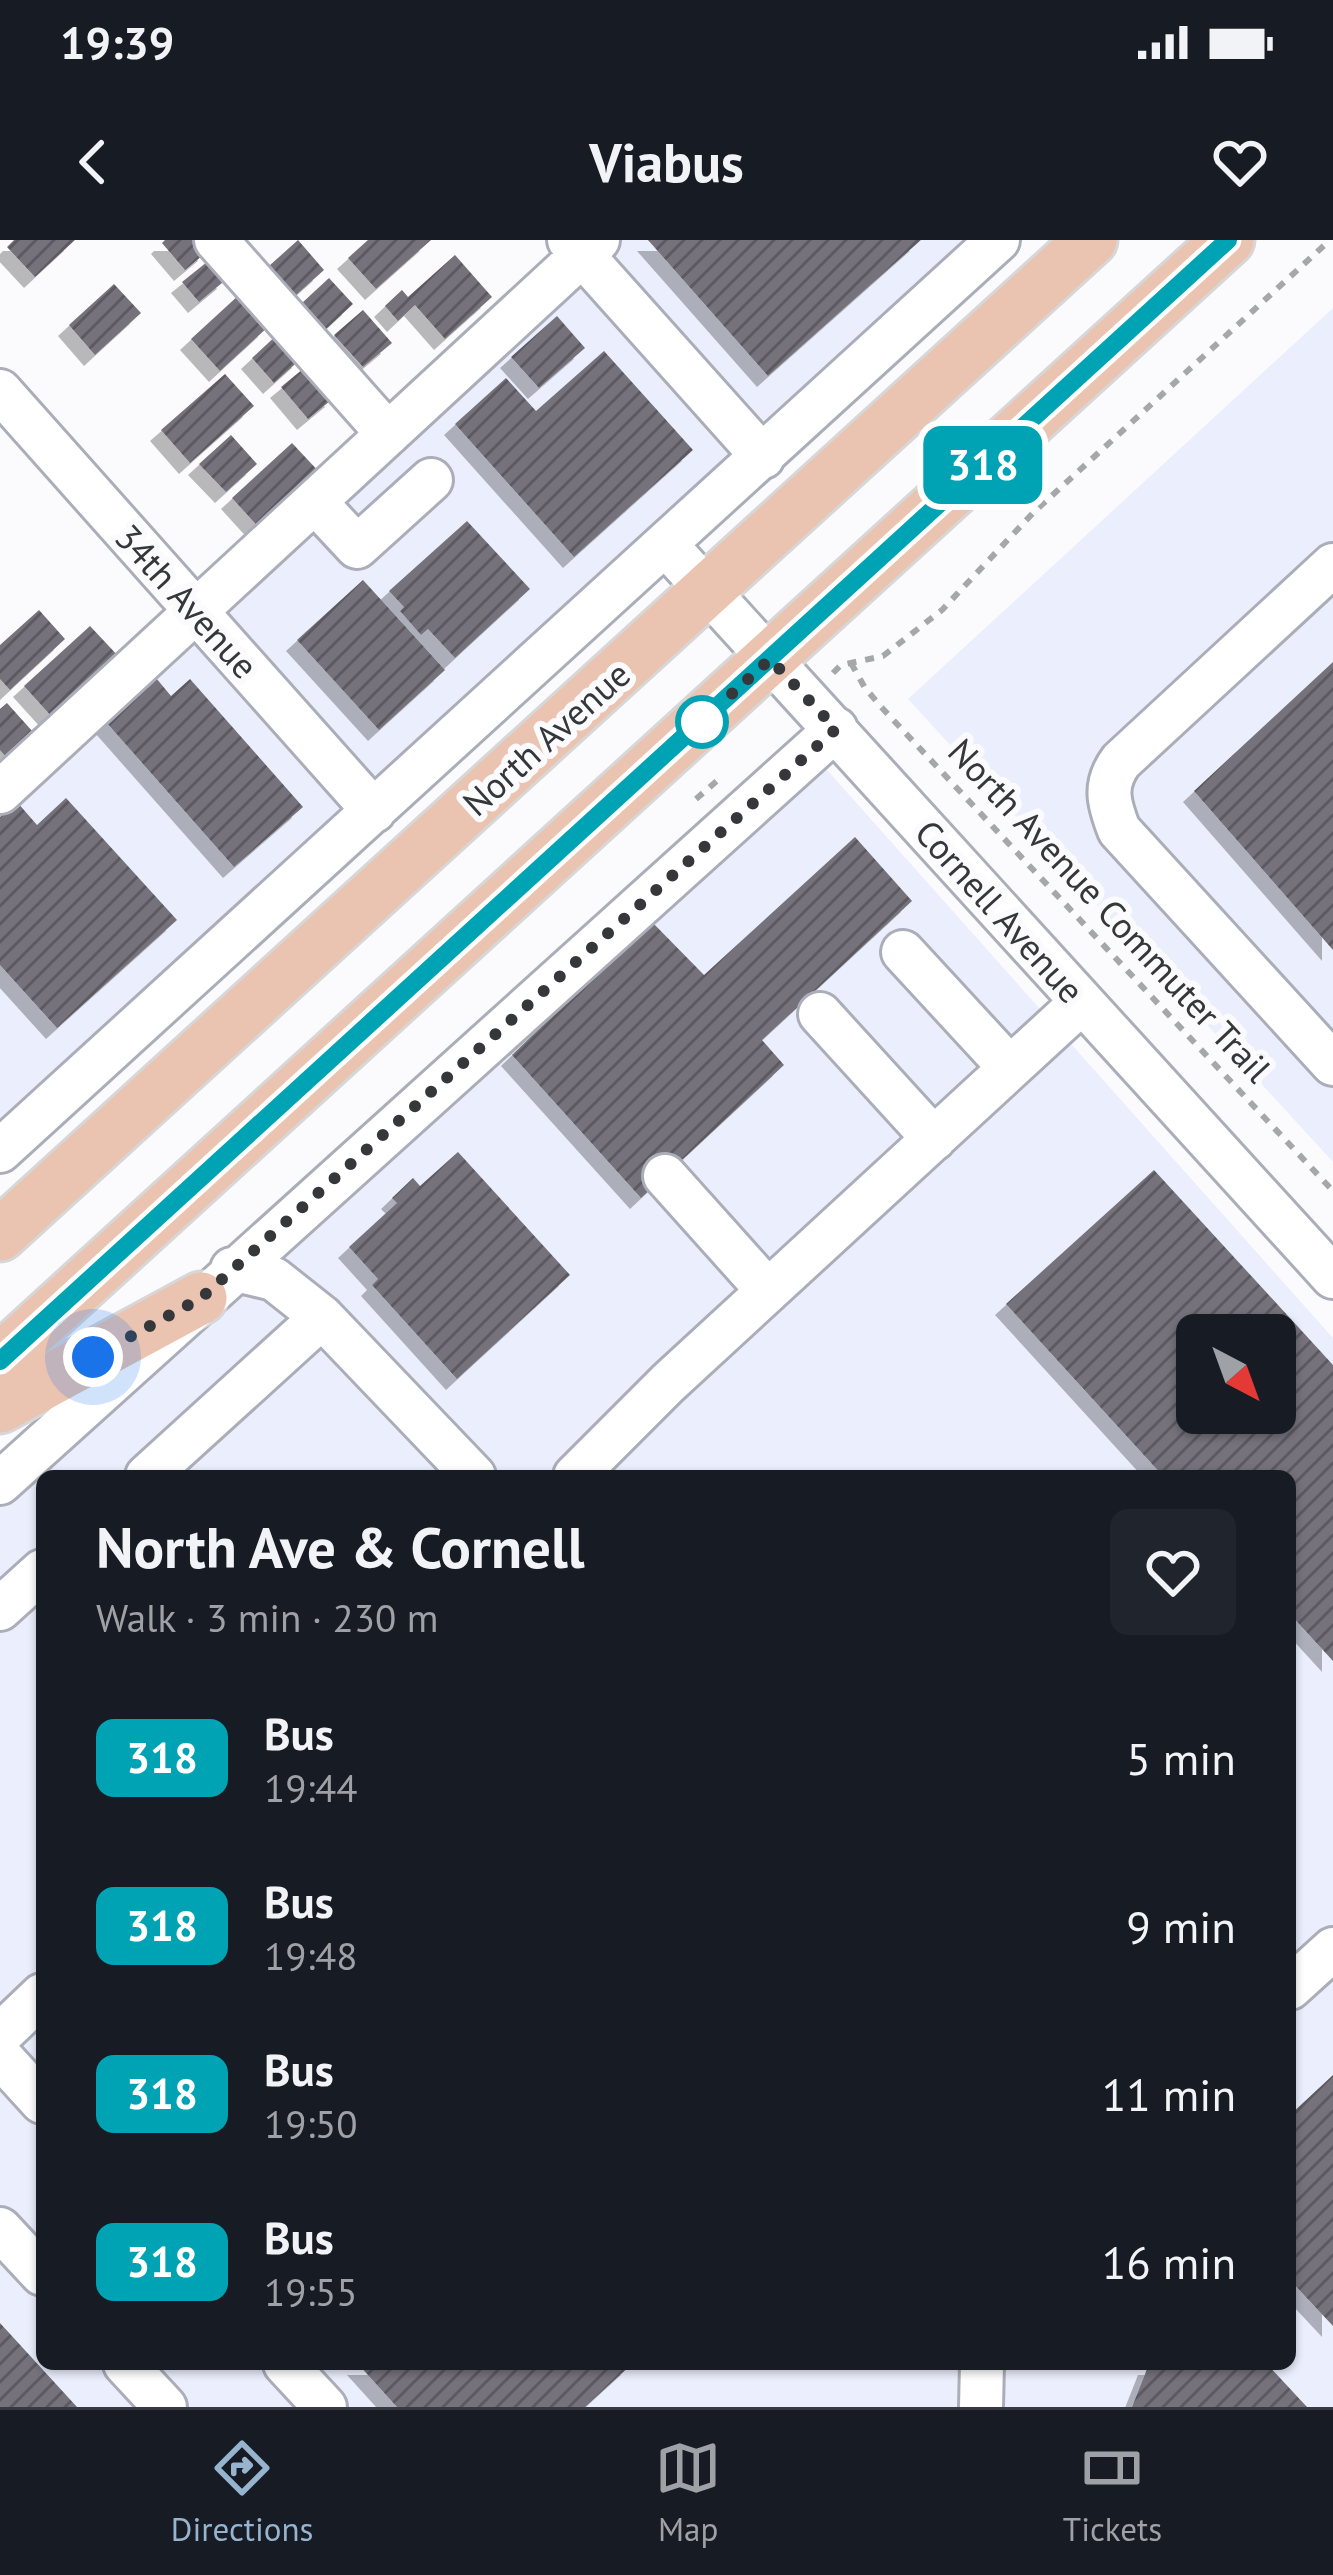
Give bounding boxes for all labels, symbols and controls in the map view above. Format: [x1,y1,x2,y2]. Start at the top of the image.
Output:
text: 19:39 [60,13,174,71]
text: Viabus [589,127,744,197]
icon: back [60,129,126,195]
icon: heart [1207,129,1273,195]
line badge: 318 [914,426,1052,504]
text: 318 [947,437,1019,492]
street label: 34th Avenue [105,514,269,688]
street label: North Avenue [452,650,640,826]
unlabelled marker [677,697,727,747]
street label: North Avenue Commuter Trail [938,728,1282,1092]
street label: Cornell Avenue [905,810,1095,1012]
north arrow [1176,1314,1296,1434]
map controls [1176,1314,1296,1434]
your location [63,1327,123,1387]
button: heart [1110,1509,1236,1635]
text: North Ave & Cornell [96,1510,584,1584]
text: Walk · 3 min · 230 m [96,1592,438,1643]
text: Bus [264,1704,334,1762]
text: 5 min [1126,1729,1236,1787]
text: 318 [126,1730,198,1785]
text: 19:44 [264,1762,358,1813]
text: Bus [264,1872,334,1930]
text: 9 min [1126,1897,1236,1955]
text: 318 [126,1898,198,1953]
text: 19:48 [264,1930,358,1981]
text: Bus [264,2040,334,2098]
text: 11 min [1102,2065,1236,2123]
text: 318 [126,2066,198,2121]
text: 19:50 [264,2098,358,2149]
text: Bus [264,2208,334,2266]
text: 16 min [1102,2233,1236,2291]
text: 318 [126,2234,198,2289]
text: 19:55 [264,2266,358,2317]
tab: Directions [171,2435,313,2550]
tab: Map [655,2435,721,2550]
tab: Tickets [1063,2435,1162,2550]

